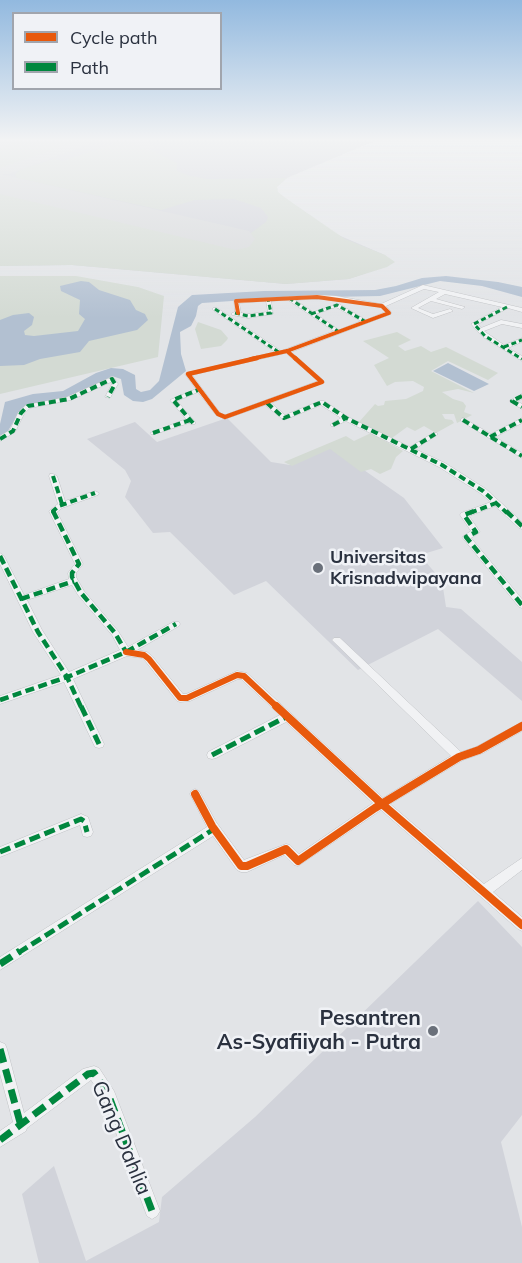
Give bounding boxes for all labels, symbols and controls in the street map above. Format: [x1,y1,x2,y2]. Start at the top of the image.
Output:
legend [12,12,222,90]
text: Cycle path [70,26,157,49]
text: Path [70,56,109,79]
place label: Universitas Krisnadwipayana [330,547,482,590]
marker: Universitas Krisnadwipayana [311,561,325,575]
place label: Pesantren As-Syafiiyah - Putra [217,1006,421,1056]
marker: Pesantren As-Syafiiyah - Putra [426,1024,440,1038]
street label: Gang Dahlia [86,1077,156,1199]

